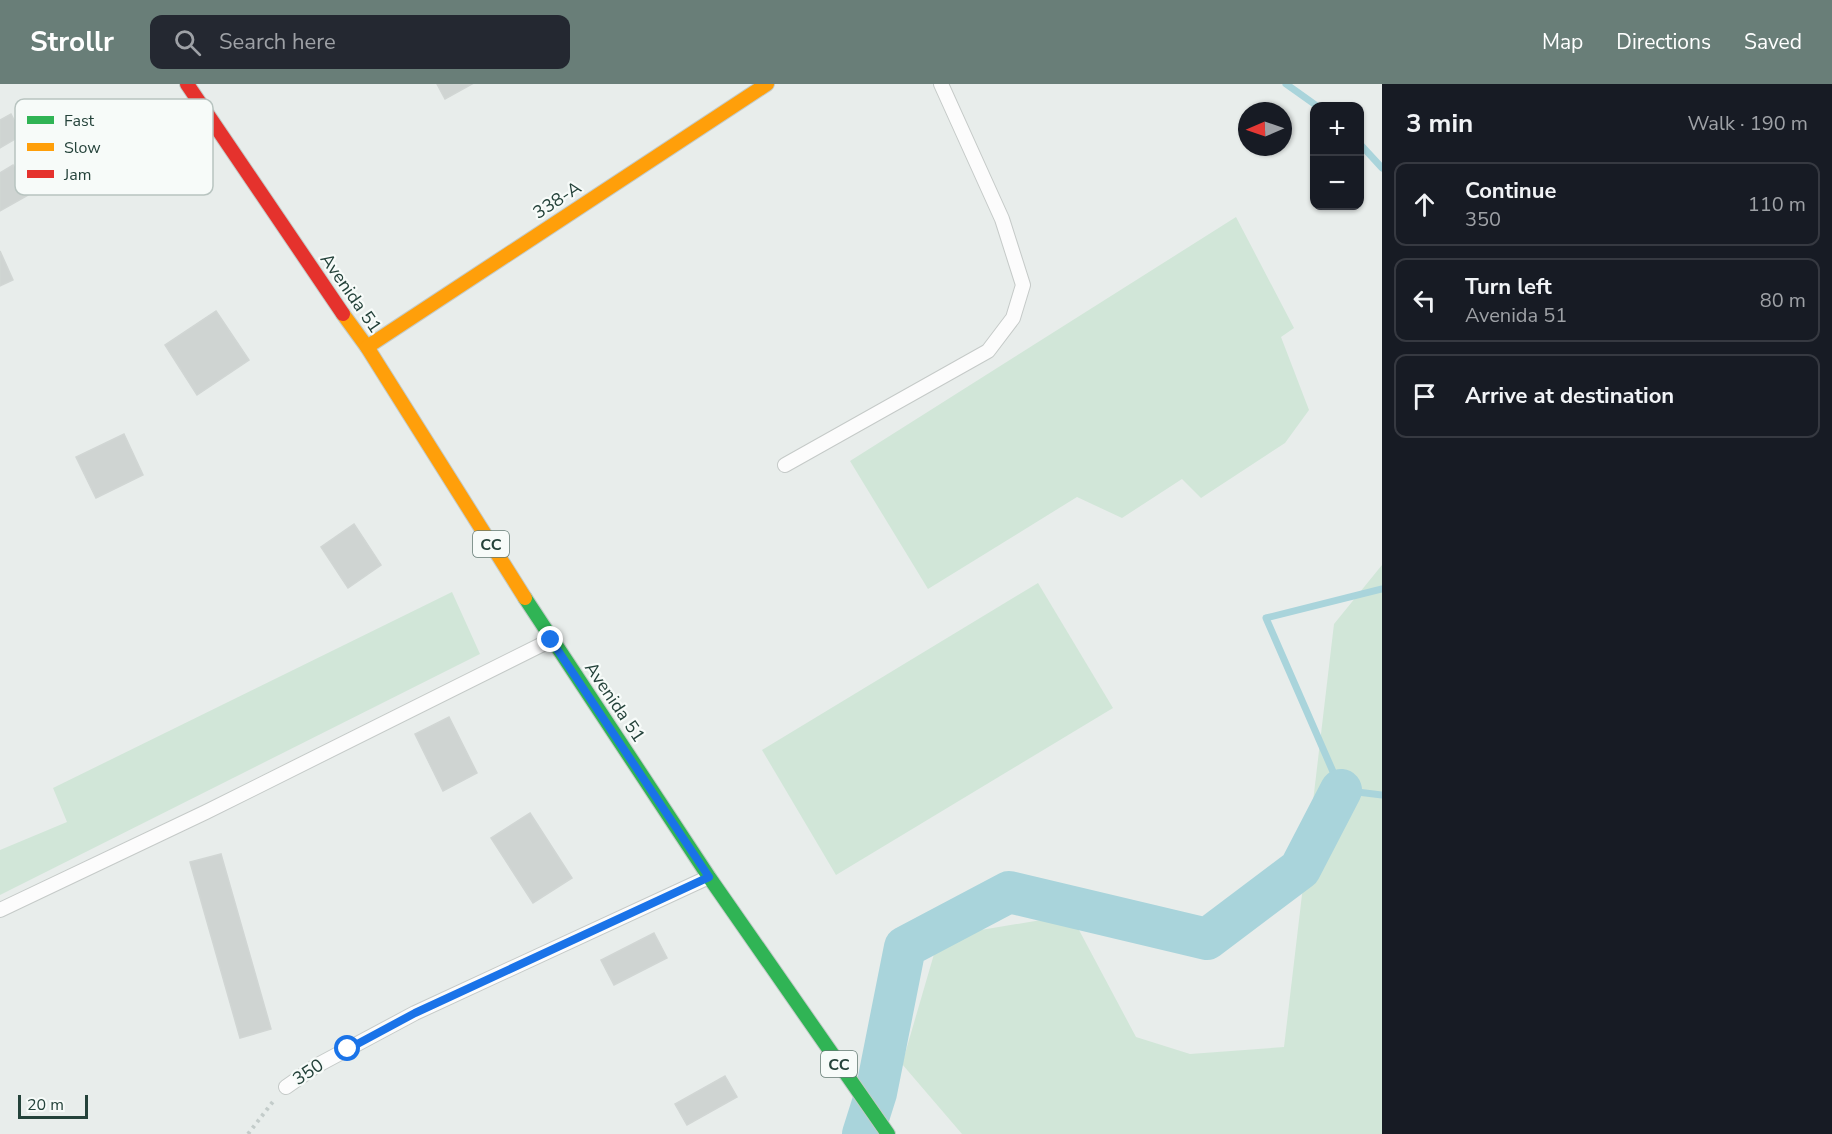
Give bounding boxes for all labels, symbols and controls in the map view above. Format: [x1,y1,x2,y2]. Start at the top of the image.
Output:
search box [150,15,570,69]
text: Strollr [30,23,114,61]
icon: search [171,26,204,59]
text: Search here [219,27,336,57]
text: Map [1542,28,1583,56]
text: Directions [1616,28,1711,56]
text: Saved [1744,28,1802,56]
legend [15,99,213,195]
north arrow [1238,102,1292,156]
map controls [1310,102,1364,210]
button: + [1310,102,1364,156]
text: 3 min [1406,106,1473,141]
text: Fast [64,110,95,132]
text: Walk · 190 m [1688,110,1808,137]
text: Slow [64,137,101,159]
button: − [1310,156,1364,210]
text: Jam [63,164,91,186]
street label: 338-A [528,176,586,224]
text: Continue [1465,176,1556,206]
icon: ahead [1408,188,1441,221]
text: 110 m [1748,191,1806,218]
text: 350 [1465,206,1501,233]
street label: Avenida 51 [315,248,387,338]
text: Turn left [1465,272,1552,302]
icon: left [1408,284,1441,317]
text: 80 m [1760,287,1806,314]
text: Avenida 51 [1465,302,1567,329]
icon: arrive [1408,380,1441,413]
text: Arrive at destination [1465,381,1674,411]
road number: CC [473,531,509,557]
route end [537,626,563,652]
street label: Avenida 51 [579,657,651,747]
route start [334,1035,360,1061]
road number: CC [821,1051,857,1077]
street label: 350 [288,1053,328,1091]
scale bar [18,1092,88,1120]
text: 20 m [27,1094,64,1116]

